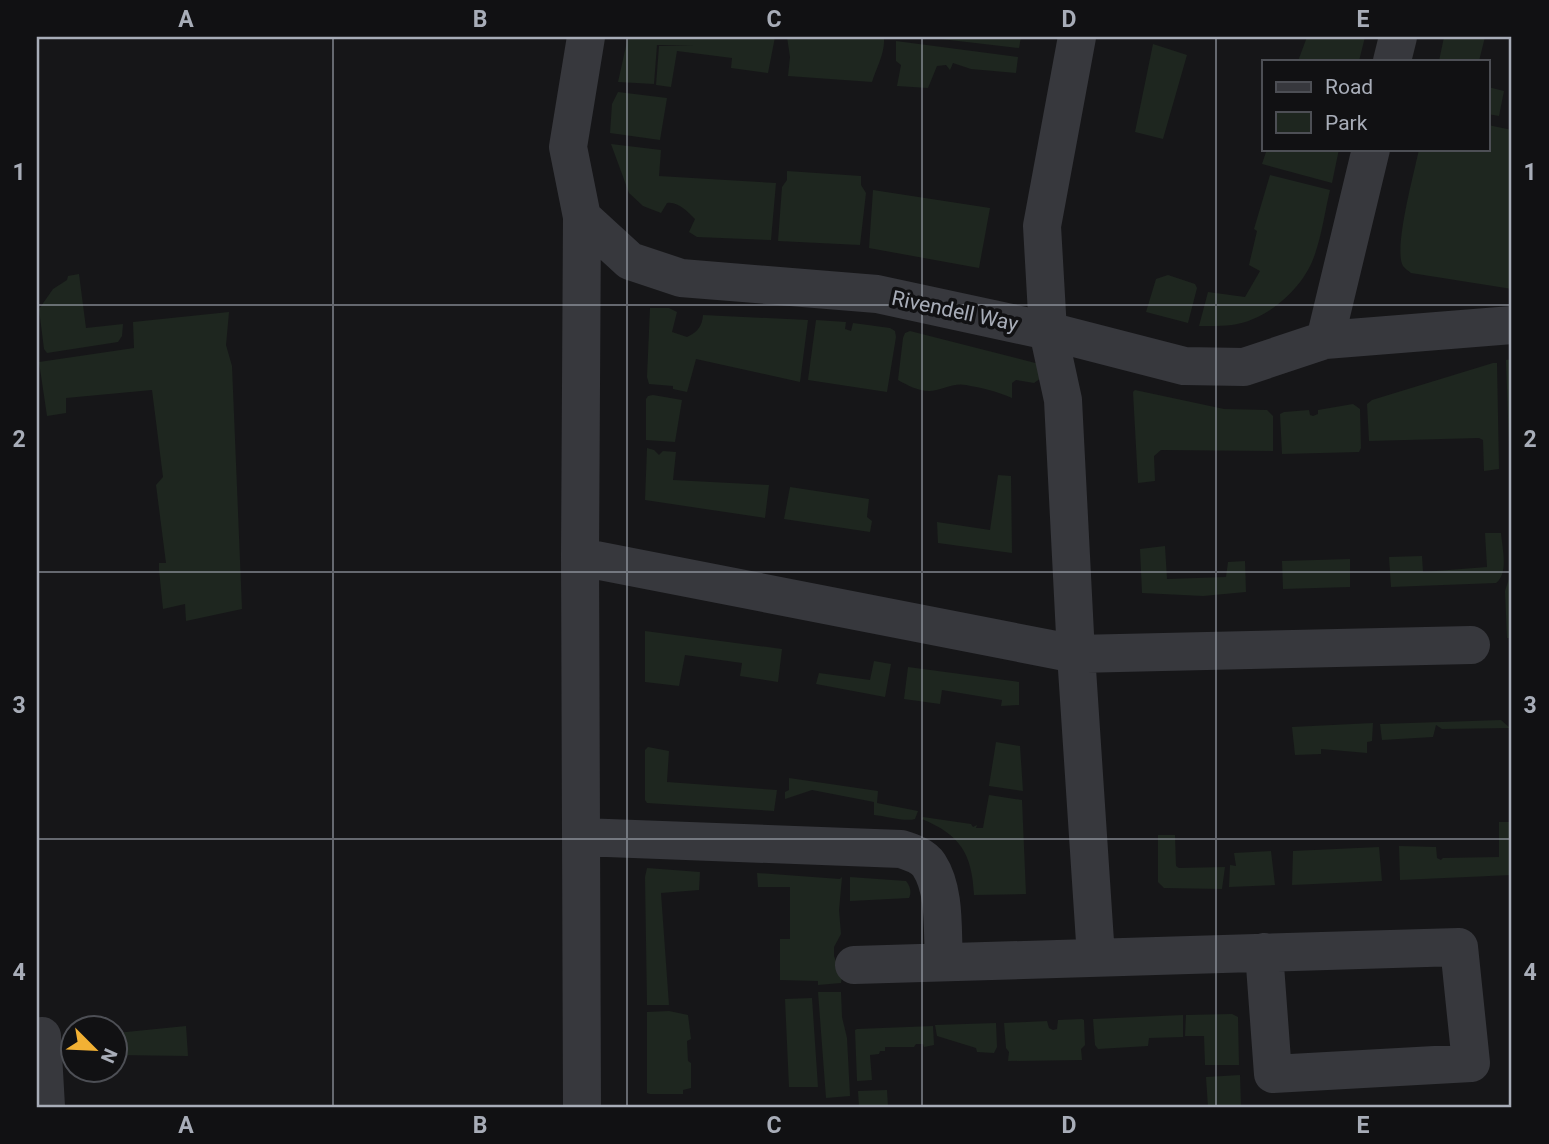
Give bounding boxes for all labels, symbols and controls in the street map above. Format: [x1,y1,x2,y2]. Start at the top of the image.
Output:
text: A [178,6,194,33]
text: B [473,6,487,33]
text: C [766,6,782,33]
text: D [1062,6,1076,33]
text: E [1357,6,1370,33]
legend [1262,60,1490,150]
text: Road [1325,75,1373,99]
text: Park [1325,111,1368,135]
text: 1 [12,159,26,186]
text: 1 [1523,159,1537,186]
street label: Rivendell Way [890,286,1021,336]
text: 2 [12,426,26,453]
text: 2 [1523,426,1537,453]
text: 3 [12,692,26,719]
text: 3 [1523,692,1537,719]
text: 4 [12,959,26,986]
text: 4 [1523,959,1537,986]
north arrow [60,1014,130,1084]
text: N [96,1045,122,1067]
text: A [178,1112,194,1139]
text: B [473,1112,487,1139]
text: C [766,1112,782,1139]
text: D [1062,1112,1076,1139]
text: E [1357,1112,1370,1139]

